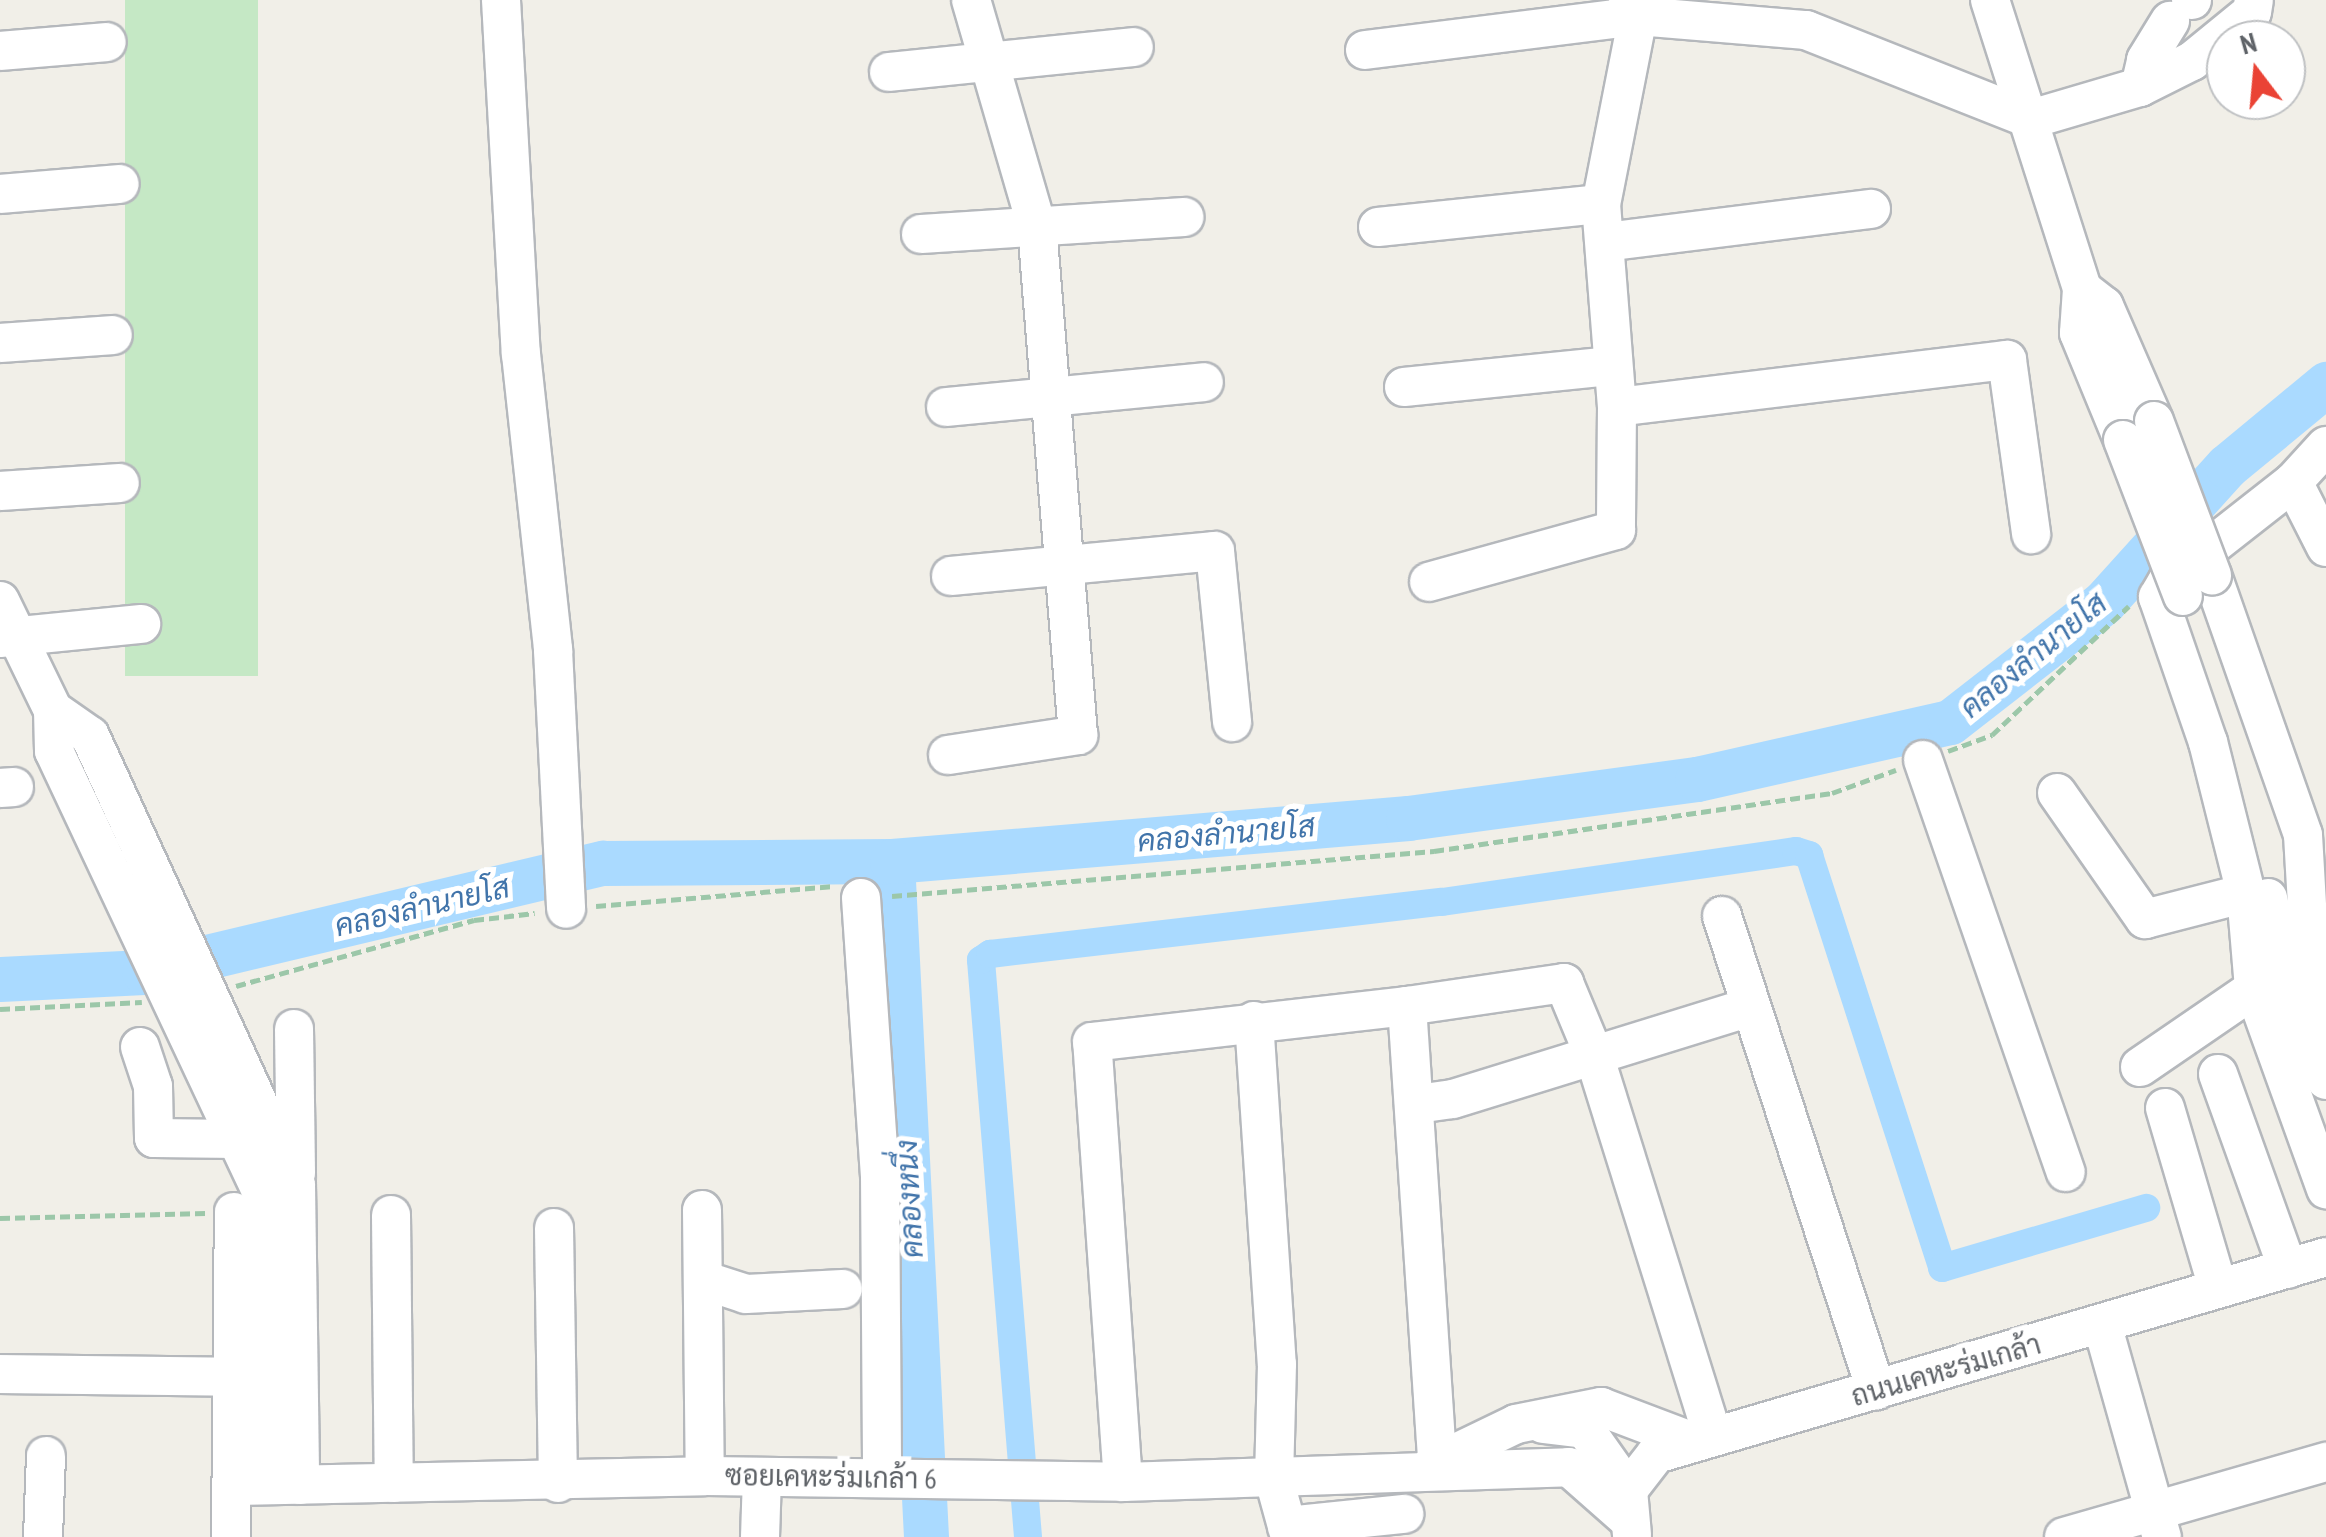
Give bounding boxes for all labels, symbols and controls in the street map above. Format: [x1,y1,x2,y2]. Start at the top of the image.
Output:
north arrow [2206,20,2306,120]
text: N [2236,23,2261,62]
water label: คลองลำนายโส [1952,585,2114,725]
water label: คลองลำนายโส [1136,807,1316,859]
water label: คลองลำนายโส [331,868,513,944]
water label: คลองหนึ่ง [888,1139,930,1259]
street label: ถนนเคหะร่มเกล้า [1847,1327,2045,1413]
street label: ซอยเคหะร่มเกล้า 6 [725,1458,937,1496]

